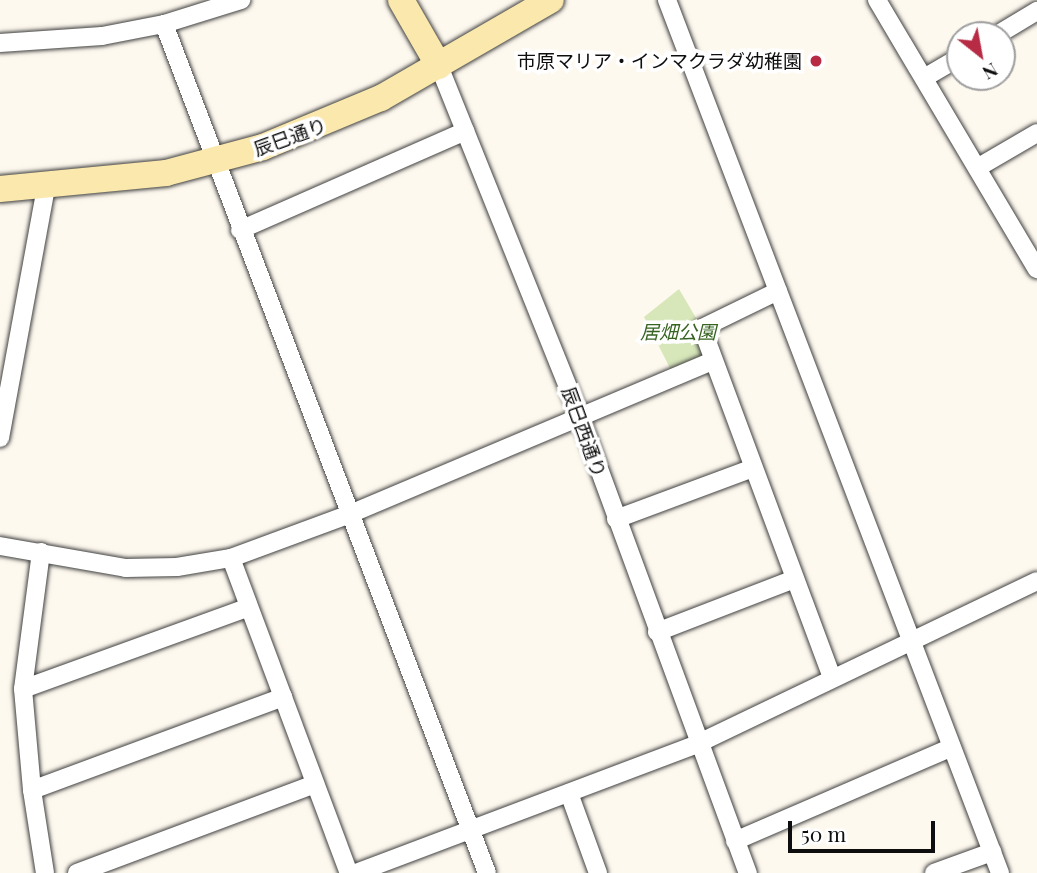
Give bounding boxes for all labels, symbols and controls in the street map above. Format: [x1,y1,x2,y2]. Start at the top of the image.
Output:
north arrow [946,21,1016,91]
place label: 市原マリア・インマクラダ幼稚園 [517,50,802,72]
marker: 市原マリア・インマクラダ幼稚園 [808,53,824,69]
text: N [978,58,1003,87]
street label: 辰巳通り [250,113,330,161]
park label: 居畑公園 [640,321,716,343]
street label: 辰巳西通り [557,383,611,481]
scale bar [792,806,939,850]
text: 50 m [801,819,846,847]

